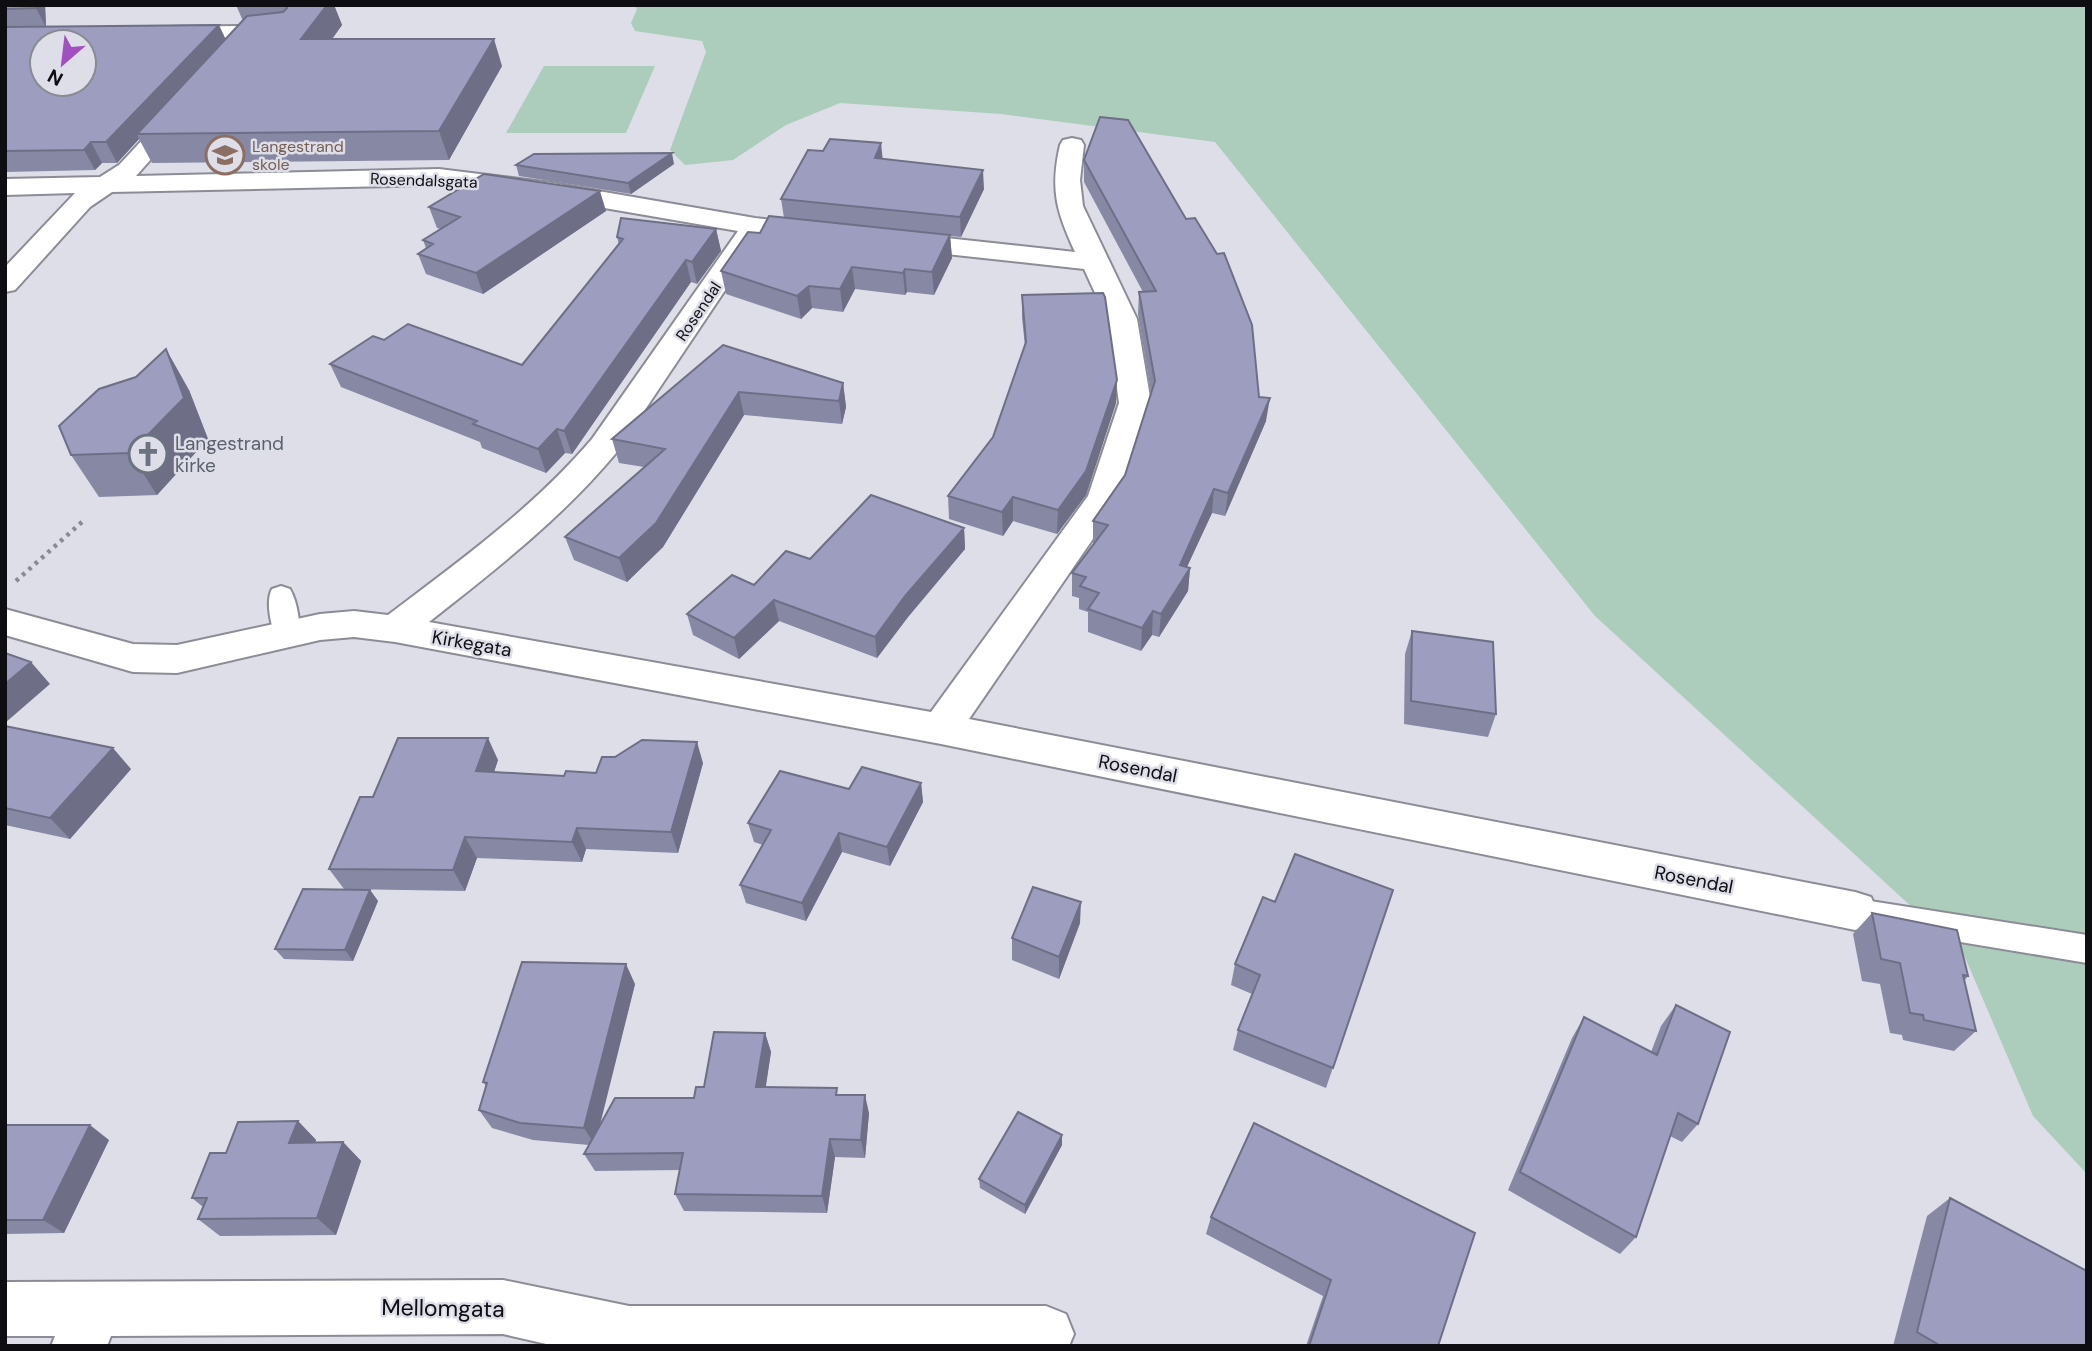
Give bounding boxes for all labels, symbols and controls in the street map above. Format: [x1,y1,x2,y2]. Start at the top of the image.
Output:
north arrow [28,28,98,98]
text: N [43,63,67,92]
school or university icon: Langestrand skole [204,134,246,176]
place label: Langestrand skole [252,136,344,175]
street label: Rosendalsgata [370,168,478,193]
street label: Rosendal [671,278,726,345]
place label: Langestrand kirke [175,431,284,478]
church icon: Langestrand kirke [127,433,169,475]
street label: Kirkegata [430,624,514,663]
street label: Rosendal [1096,749,1179,788]
street label: Rosendal [1652,860,1735,899]
street label: Mellomgata [381,1292,505,1324]

